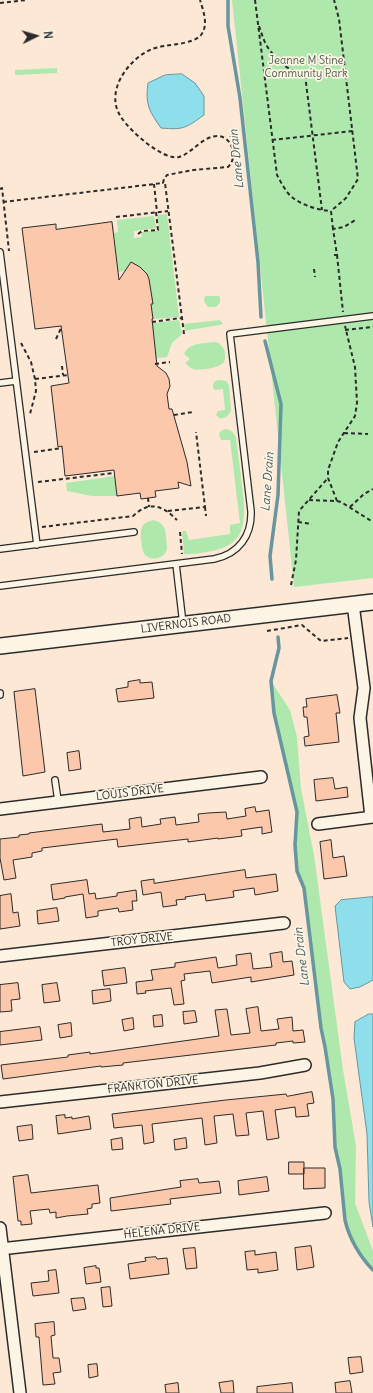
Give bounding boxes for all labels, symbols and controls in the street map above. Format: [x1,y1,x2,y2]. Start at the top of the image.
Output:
north arrow [16,16,56,56]
text: N [41,31,55,39]
park label: Jeanne M Stine Community Park [264,54,348,80]
water label: Lane Drain [227,129,247,189]
water label: Lane Drain [259,452,277,512]
street label: LIVERNOIS ROAD [140,612,232,636]
street label: LOUIS DRIVE [95,782,165,804]
water label: Lane Drain [291,927,313,987]
street label: TROY DRIVE [110,930,174,950]
street label: FRANKTON DRIVE [107,1074,199,1096]
street label: HELENA DRIVE [123,1220,201,1242]

